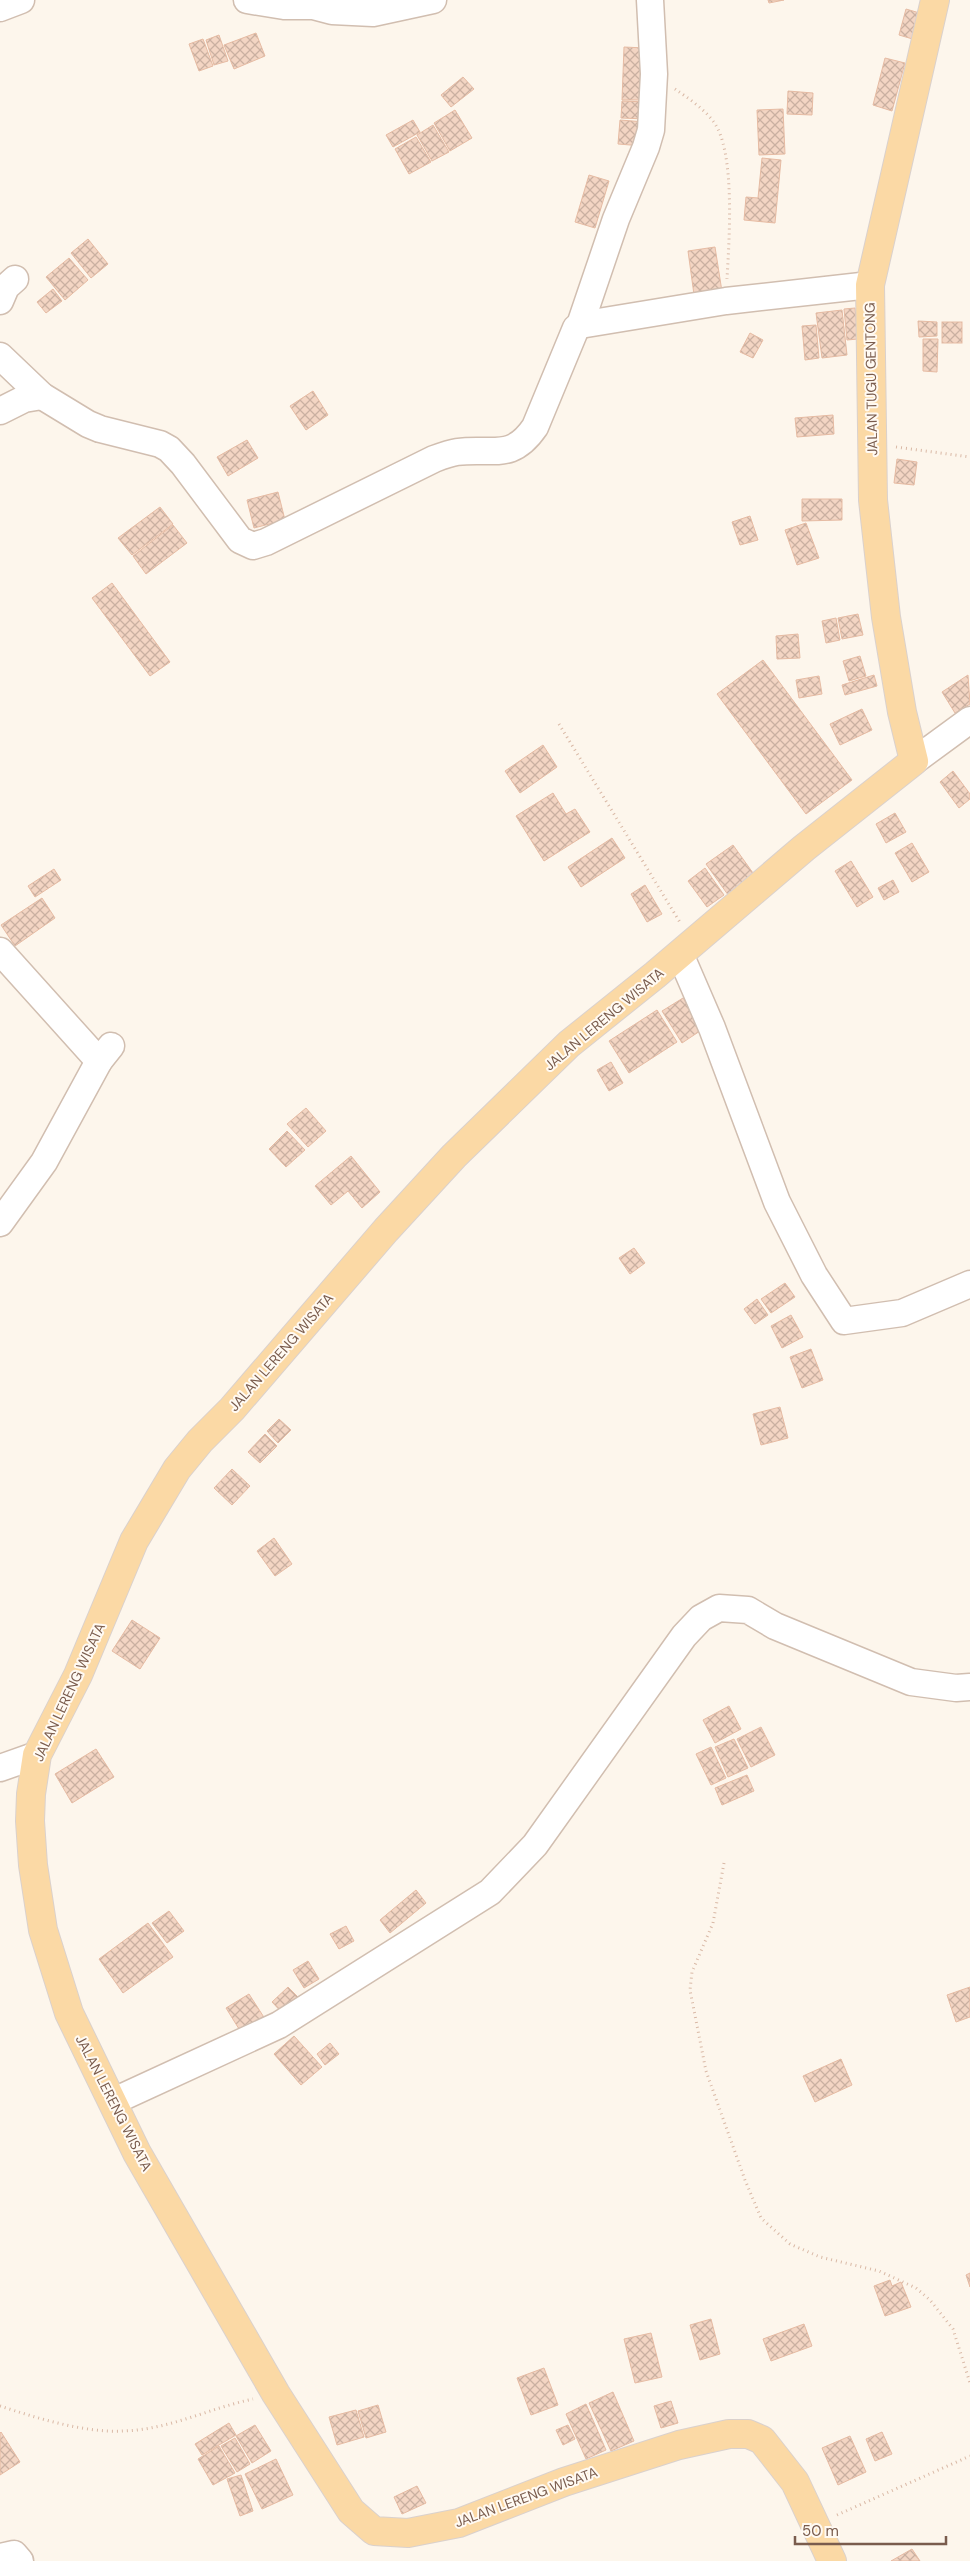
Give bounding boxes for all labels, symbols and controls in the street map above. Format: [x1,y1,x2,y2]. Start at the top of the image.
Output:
street label: JALAN TUGU GENTONG [861,302,881,456]
street label: JALAN LERENG WISATA [541,964,667,1074]
street label: JALAN LERENG WISATA [225,1289,337,1415]
street label: JALAN LERENG WISATA [29,1620,109,1764]
street label: JALAN LERENG WISATA [72,2032,156,2174]
street label: JALAN LERENG WISATA [452,2463,600,2531]
scale bar [795,2514,946,2546]
text: 50 m [802,2521,839,2541]

